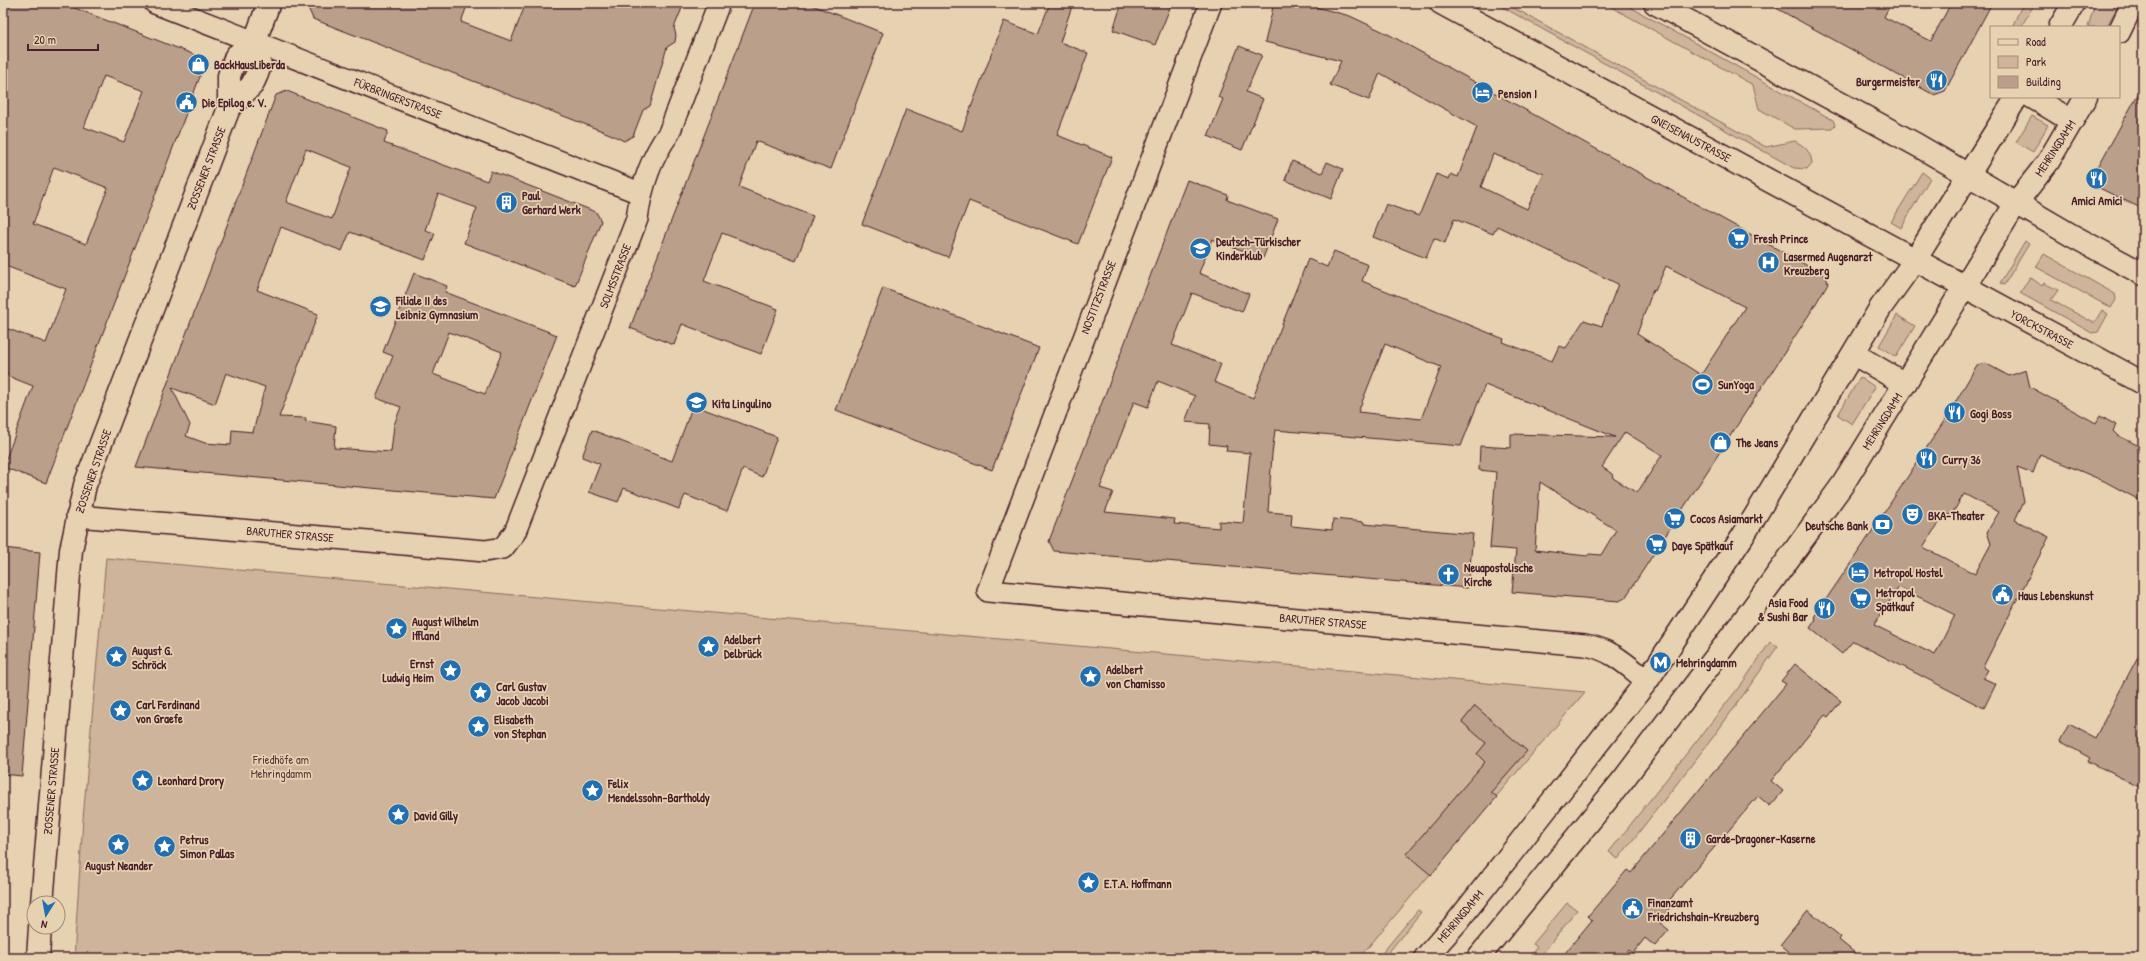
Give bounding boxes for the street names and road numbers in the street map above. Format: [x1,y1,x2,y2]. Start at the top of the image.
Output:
street label: FÜRBRINGERSTRASSE [351,73,445,123]
street label: GNEISENAUSTRASSE [1648,110,1735,167]
street label: MEHRINGDAMM [2030,116,2080,180]
street label: ZOSSENER STRASSE [182,123,230,212]
street label: SOLMSSTRASSE [595,241,635,311]
street label: NOSTITZSTRASSE [1076,257,1120,336]
street label: YORCKSTRASSE [2008,305,2077,353]
street label: MEHRINGDAMM [1858,389,1906,453]
street label: ZOSSENER STRASSE [71,426,116,515]
street label: BARUTHER STRASSE [246,522,335,546]
street label: BARUTHER STRASSE [1279,609,1368,633]
street label: ZOSSENER STRASSE [39,746,63,835]
street label: MEHRINGDAMM [1433,886,1487,946]

